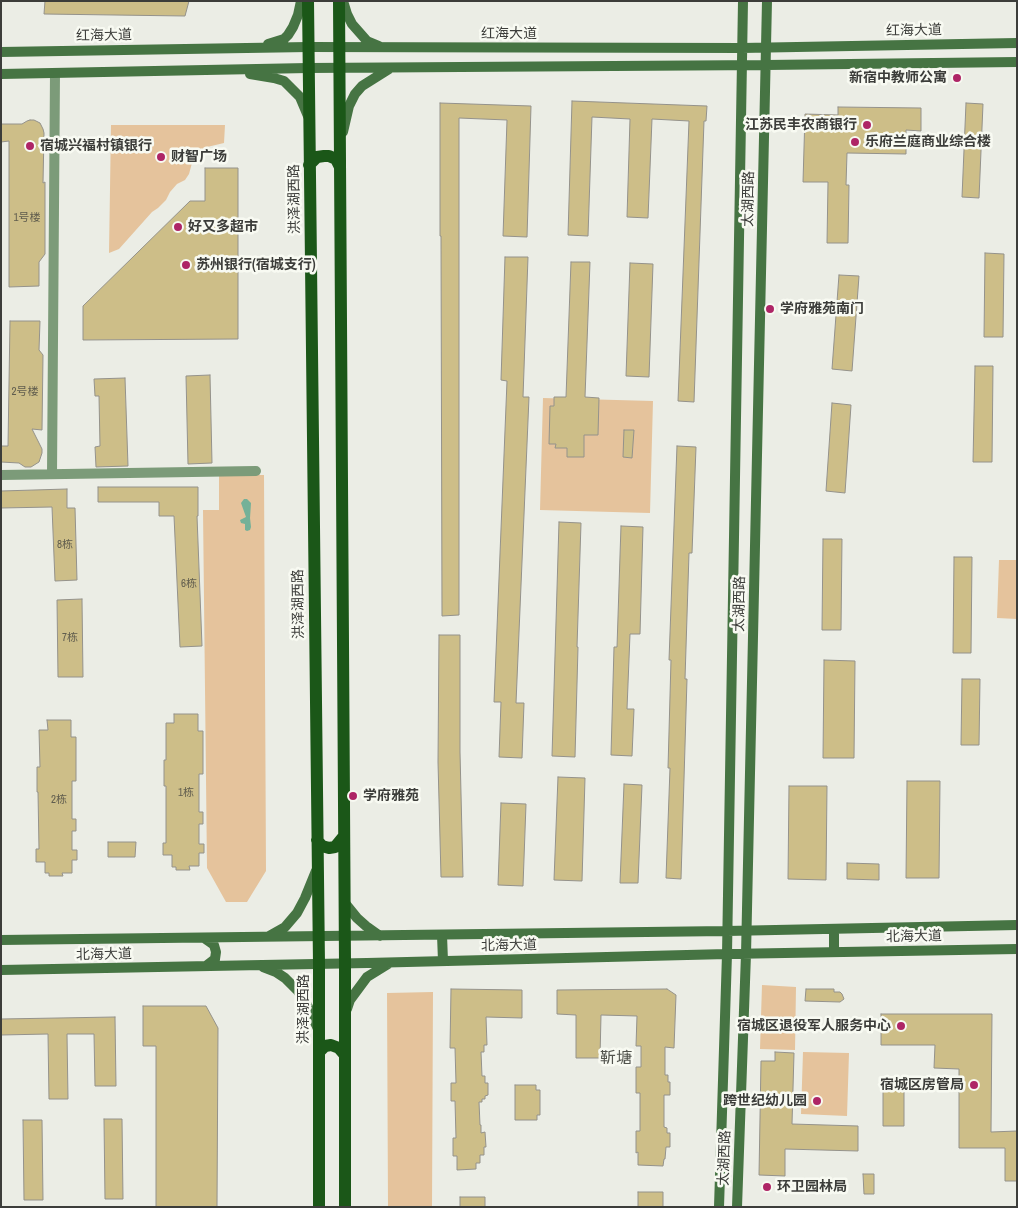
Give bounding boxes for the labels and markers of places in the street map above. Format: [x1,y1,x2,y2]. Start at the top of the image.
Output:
place label: 新宿中教师公寓 [849,70,947,86]
marker: 新宿中教师公寓 [951,72,963,84]
place label: 江苏民丰农商银行 [745,117,857,133]
marker: 江苏民丰农商银行 [861,119,873,131]
place label: 乐府兰庭商业综合楼 [865,134,991,150]
marker: 乐府兰庭商业综合楼 [849,136,861,148]
place label: 宿城兴福村镇银行 [40,138,152,154]
marker: 宿城兴福村镇银行 [24,140,36,152]
place label: 财智广场 [171,149,227,165]
marker: 财智广场 [155,151,167,163]
place label: 好又多超市 [188,219,258,235]
marker: 好又多超市 [172,221,184,233]
place label: 苏州银行(宿城支行) [196,257,316,273]
marker: 苏州银行(宿城支行) [180,259,192,271]
place label: 学府雅苑南门 [780,301,864,317]
marker: 学府雅苑南门 [764,303,776,315]
place label: 学府雅苑 [363,788,419,804]
marker: 学府雅苑 [347,790,359,802]
place label: 宿城区退役军人服务中心 [737,1018,891,1034]
marker: 宿城区退役军人服务中心 [895,1020,907,1032]
place label: 宿城区房管局 [880,1077,964,1093]
marker: 宿城区房管局 [968,1079,980,1091]
place label: 跨世纪幼儿园 [723,1093,807,1109]
marker: 跨世纪幼儿园 [811,1095,823,1107]
place label: 环卫园林局 [777,1179,847,1195]
marker: 环卫园林局 [761,1181,773,1193]

